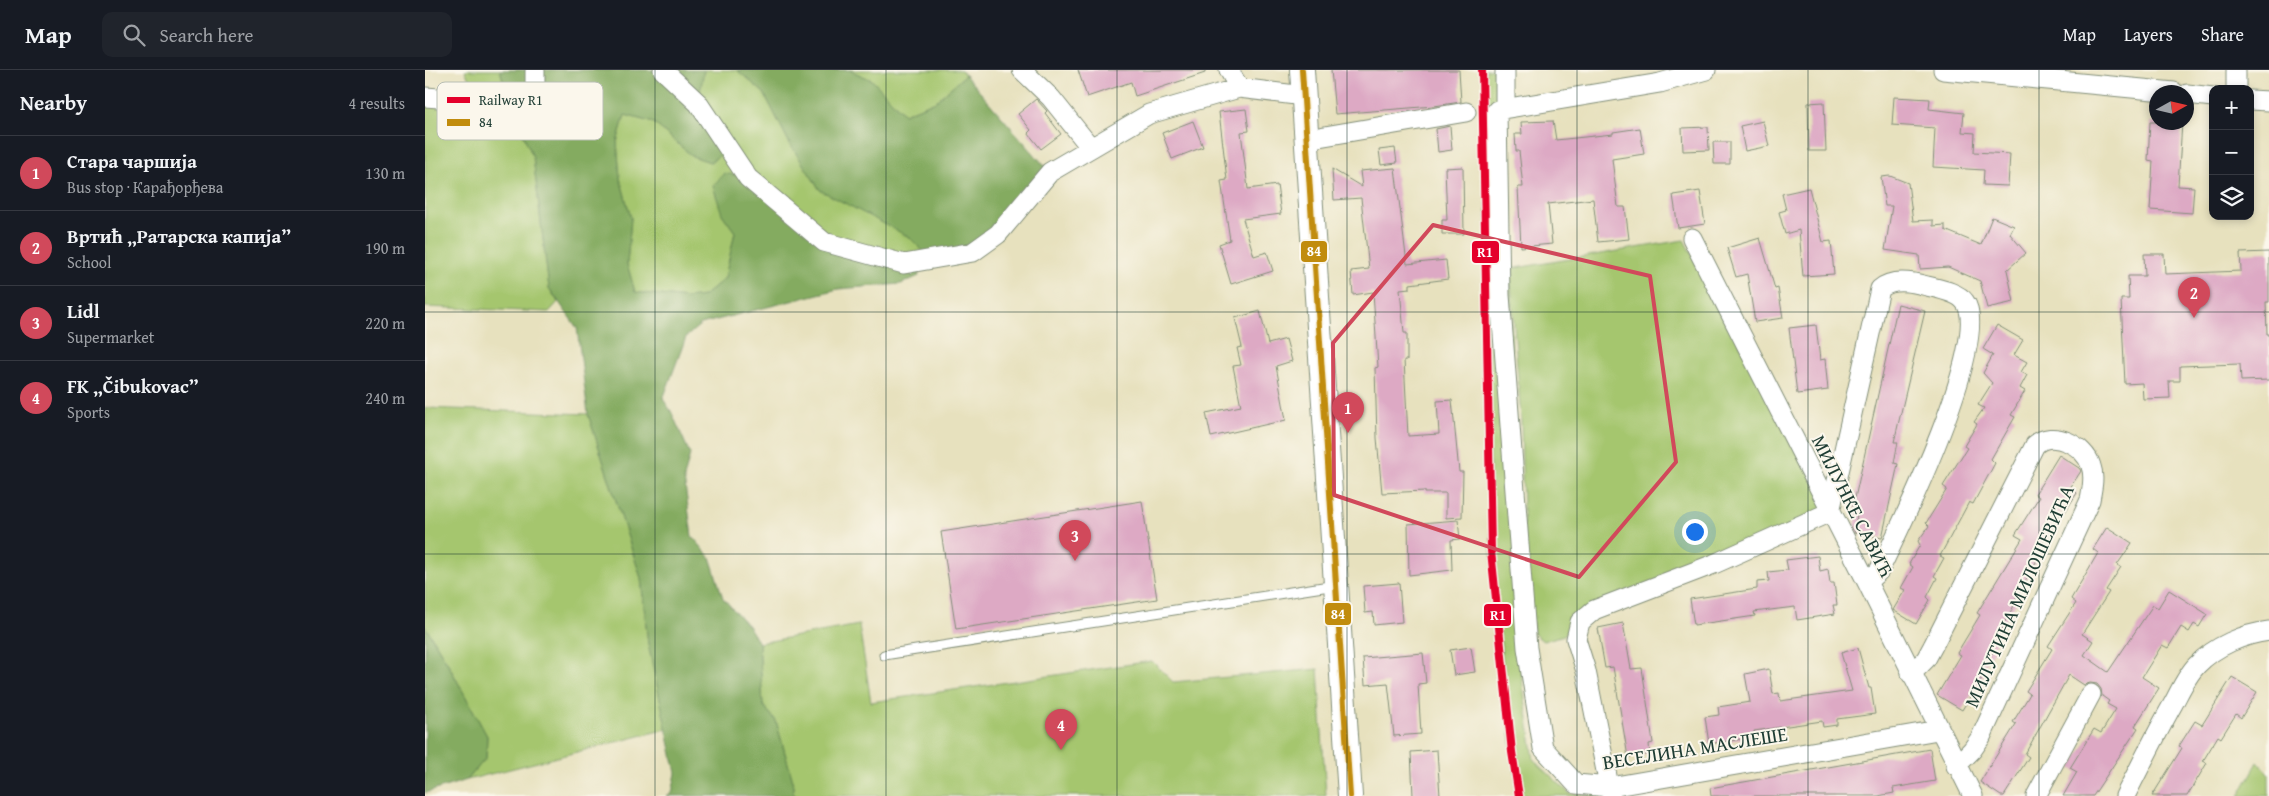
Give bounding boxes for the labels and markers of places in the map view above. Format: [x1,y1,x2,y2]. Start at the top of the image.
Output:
pin: 2 [2178,277,2210,318]
pin: 1 [1332,392,1364,433]
pin: 3 [1059,520,1091,561]
pin: 4 [1045,709,1077,750]

